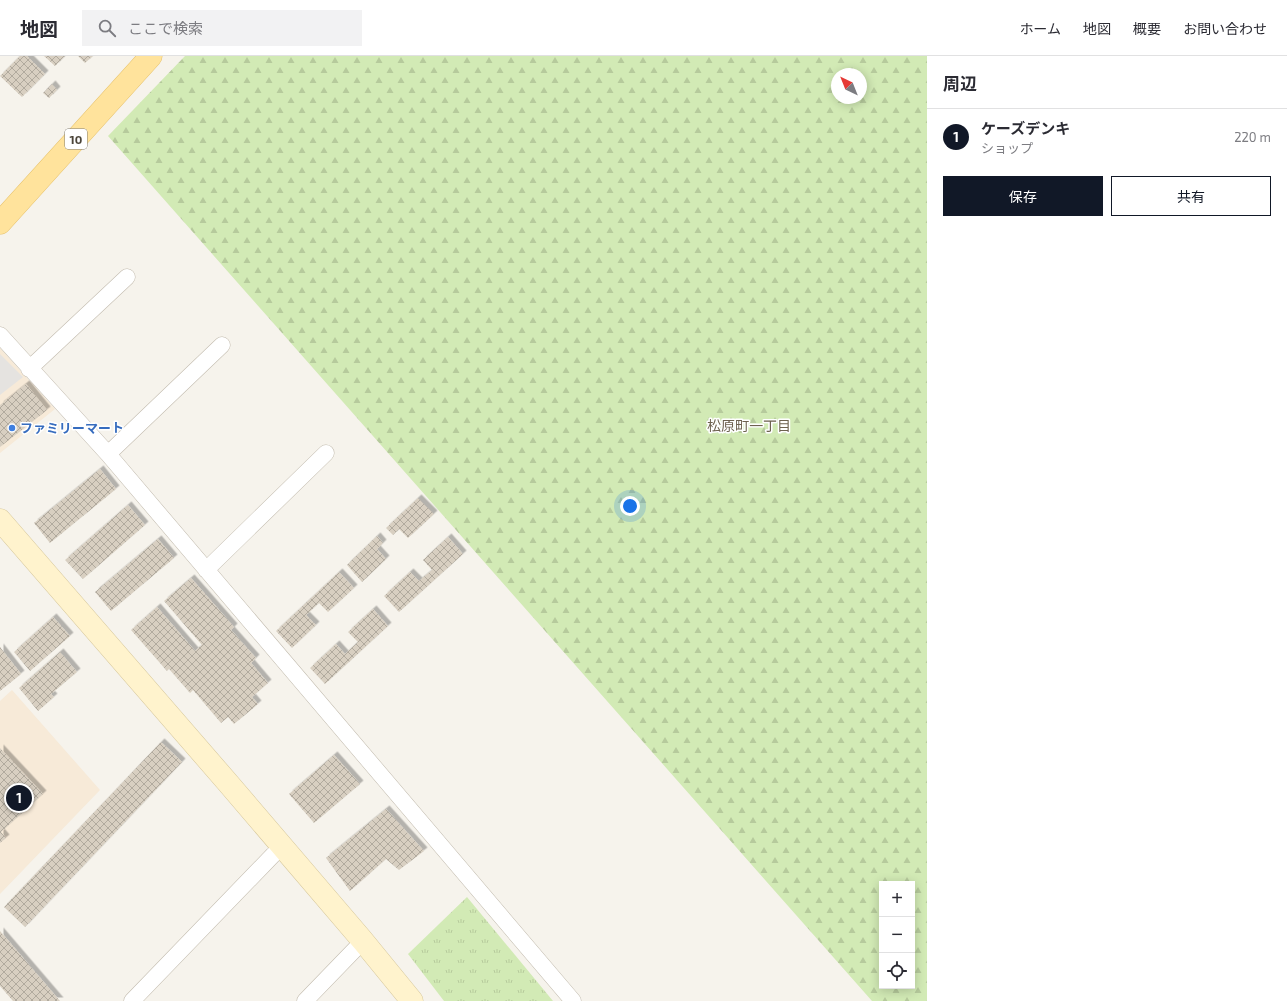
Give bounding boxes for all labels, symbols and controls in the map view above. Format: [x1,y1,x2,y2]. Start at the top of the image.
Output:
search box [82,10,362,46]
text: 地図 [20,17,58,40]
icon: search [96,17,118,39]
text: ここで検索 [128,19,203,37]
text: ホーム [1019,20,1061,37]
text: 地図 [1083,20,1111,37]
text: 概要 [1133,20,1161,37]
text: お問い合わせ [1183,20,1267,37]
north arrow [831,68,867,104]
text: 周辺 [943,73,977,93]
text: ケーズデンキ [981,119,1070,137]
road number: 10 [65,129,87,149]
text: 1 [953,129,959,145]
text: 220 m [1234,129,1271,145]
text: ショップ [981,140,1033,156]
button: 保存 [943,176,1103,216]
button: 共有 [1111,176,1271,216]
district label: 松原町一丁目 [707,417,791,434]
place label: ファミリーマート [20,420,124,436]
marker: ファミリーマート [7,423,17,433]
your location [620,496,640,516]
pin: 1 [6,783,32,813]
map controls [879,881,915,989]
button: + [879,881,915,917]
button: − [879,917,915,953]
button: locate [879,953,915,989]

